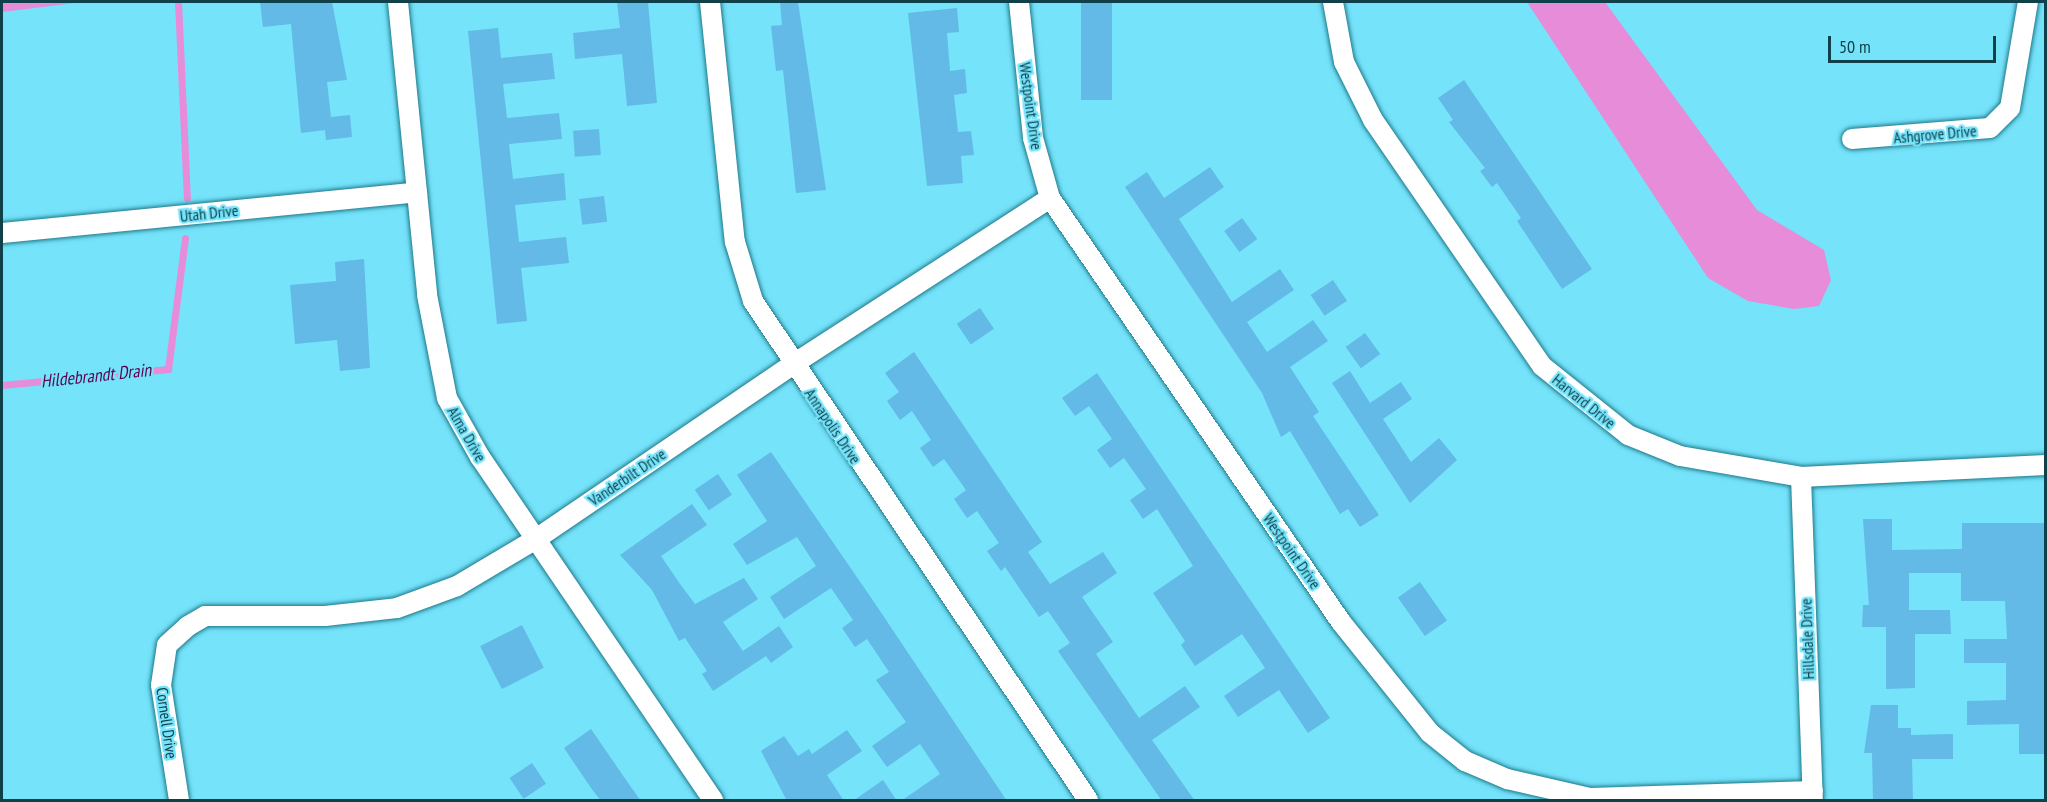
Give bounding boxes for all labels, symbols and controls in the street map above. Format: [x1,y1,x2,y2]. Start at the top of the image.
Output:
scale bar [1831,24,1999,62]
text: 50 m [1839,35,1871,58]
street label: Westpoint Drive [1015,61,1047,151]
street label: Ashgrove Drive [1893,121,1977,147]
street label: Utah Drive [179,200,239,226]
water label: Hildebrandt Drain [40,359,152,393]
street label: Harvard Drive [1549,370,1619,432]
street label: Annapolis Drive [801,385,865,467]
street label: Alma Drive [444,403,490,465]
street label: Vanderbilt Drive [585,444,669,510]
street label: Westpoint Drive [1259,510,1325,592]
street label: Hillsdale Drive [1796,598,1818,680]
street label: Cornell Drive [153,686,181,760]

